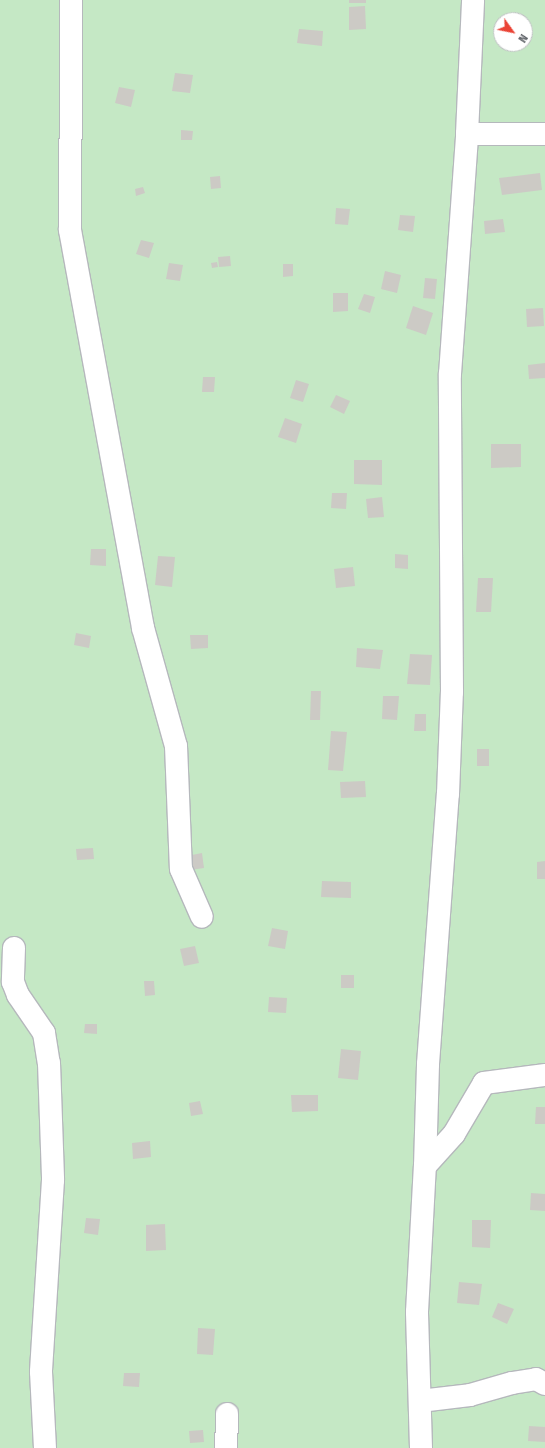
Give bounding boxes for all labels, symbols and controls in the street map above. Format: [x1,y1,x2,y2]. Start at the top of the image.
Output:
north arrow [493,12,533,52]
text: N [515,32,530,45]

